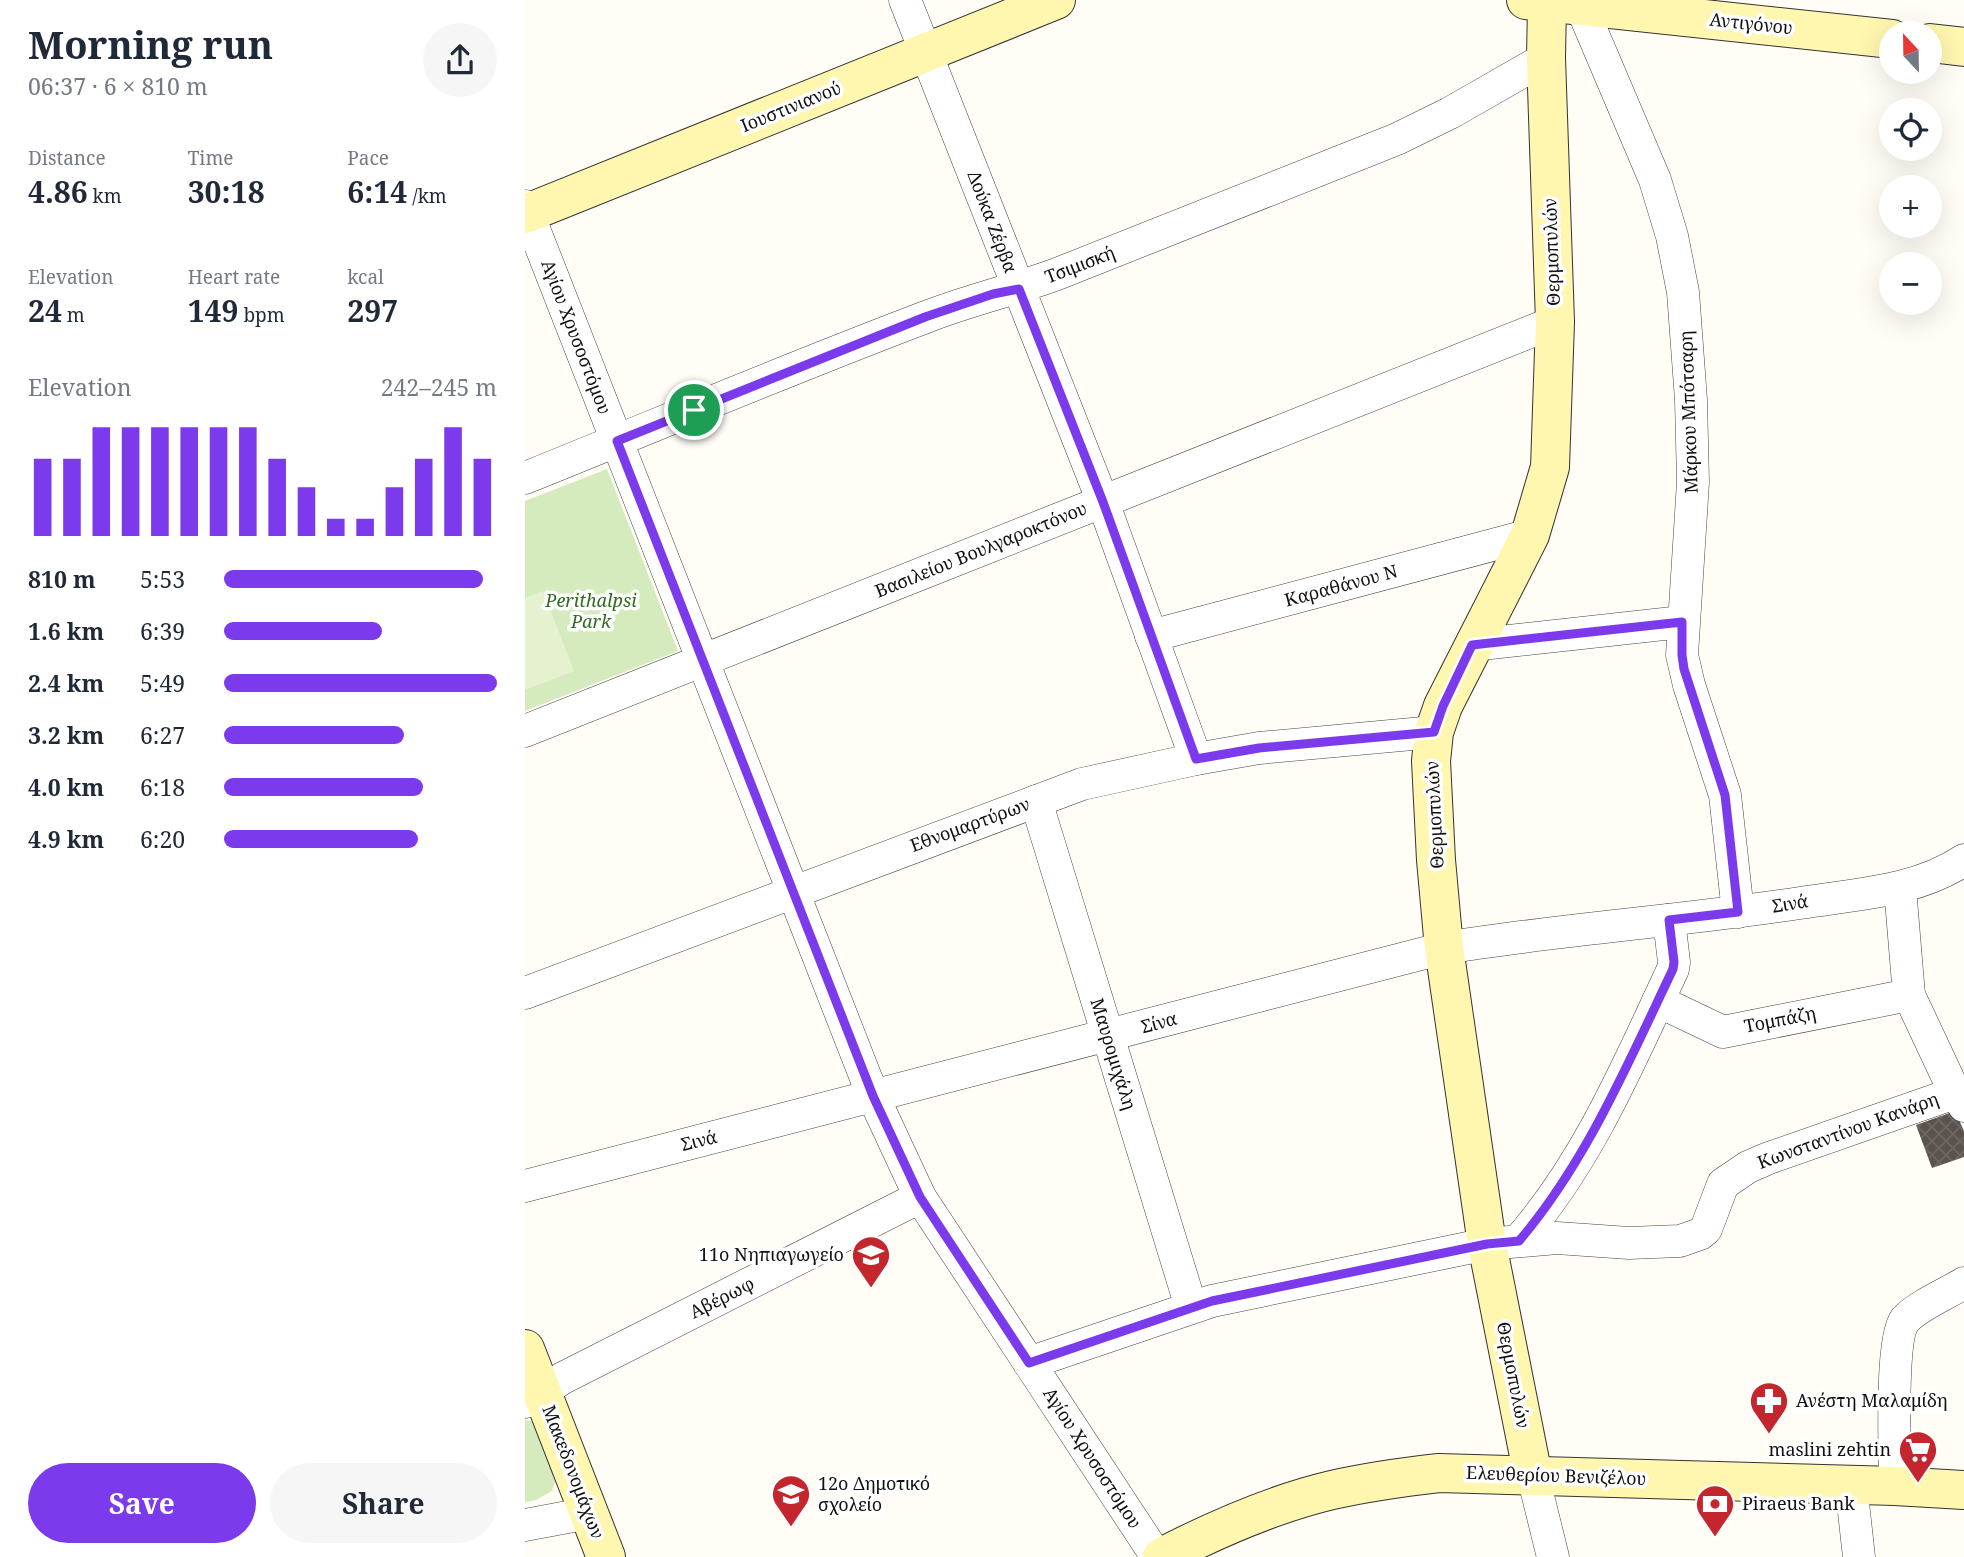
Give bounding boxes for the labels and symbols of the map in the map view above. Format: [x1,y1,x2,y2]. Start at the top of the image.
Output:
street label: Αντιγόνου [1708,7,1794,39]
north arrow [1879,21,1943,84]
street label: Ιουστινιανού [737,75,844,137]
street label: Δούκα Ζέρβα [962,167,1024,277]
street label: Θερμοπυλών [1537,198,1565,306]
street label: Τσιμισκή [1041,240,1118,288]
street label: Αγίου Χρυσοστόμου [536,256,617,417]
street label: Μάρκου Μπότσαρη [1673,330,1703,494]
pin [664,380,724,440]
street label: Βασιλείου Βουλγαροκτόνου [871,496,1090,603]
street label: Καραθάνου Ν [1281,558,1400,612]
park label: Perithalpsi Park [544,588,637,633]
street label: Θερμοπυλών [1419,761,1449,870]
street label: Εθνομαρτύρων [906,791,1033,857]
street label: Σινά [1770,888,1810,918]
street label: Μαυρομιχάλη [1086,995,1142,1113]
street label: Τομπάζη [1742,1000,1818,1038]
street label: Σίνα [1138,1006,1180,1038]
street label: Κωνσταντίνου Κανάρη [1754,1086,1942,1174]
street label: Σινά [678,1124,720,1156]
school or university icon: 11ο Νηπιαγωγείο [850,1234,892,1289]
place label: 11ο Νηπιαγωγείο [699,1242,844,1266]
street label: Αβέρωφ [685,1271,758,1324]
street label: Θερμοπυλών [1492,1320,1536,1430]
pharmacy icon: Ανέστη Μαλαμίδη [1748,1380,1790,1435]
street label: Αγίου Χρυσοστόμου [1038,1382,1147,1533]
place label: Ανέστη Μαλαμίδη [1796,1388,1948,1412]
street label: Μακεδονομάχων [537,1401,610,1542]
supermarket icon: maslini zehtin [1897,1429,1939,1484]
place label: maslini zehtin [1768,1437,1891,1461]
street label: Ελευθερίου Βενιζέλου [1466,1460,1647,1490]
place label: 12ο Δημοτικό σχολείο [818,1471,930,1516]
school or university icon: 12ο Δημοτικό σχολείο [770,1473,812,1528]
bank icon: Piraeus Bank [1694,1483,1736,1538]
place label: Piraeus Bank [1742,1491,1855,1515]

